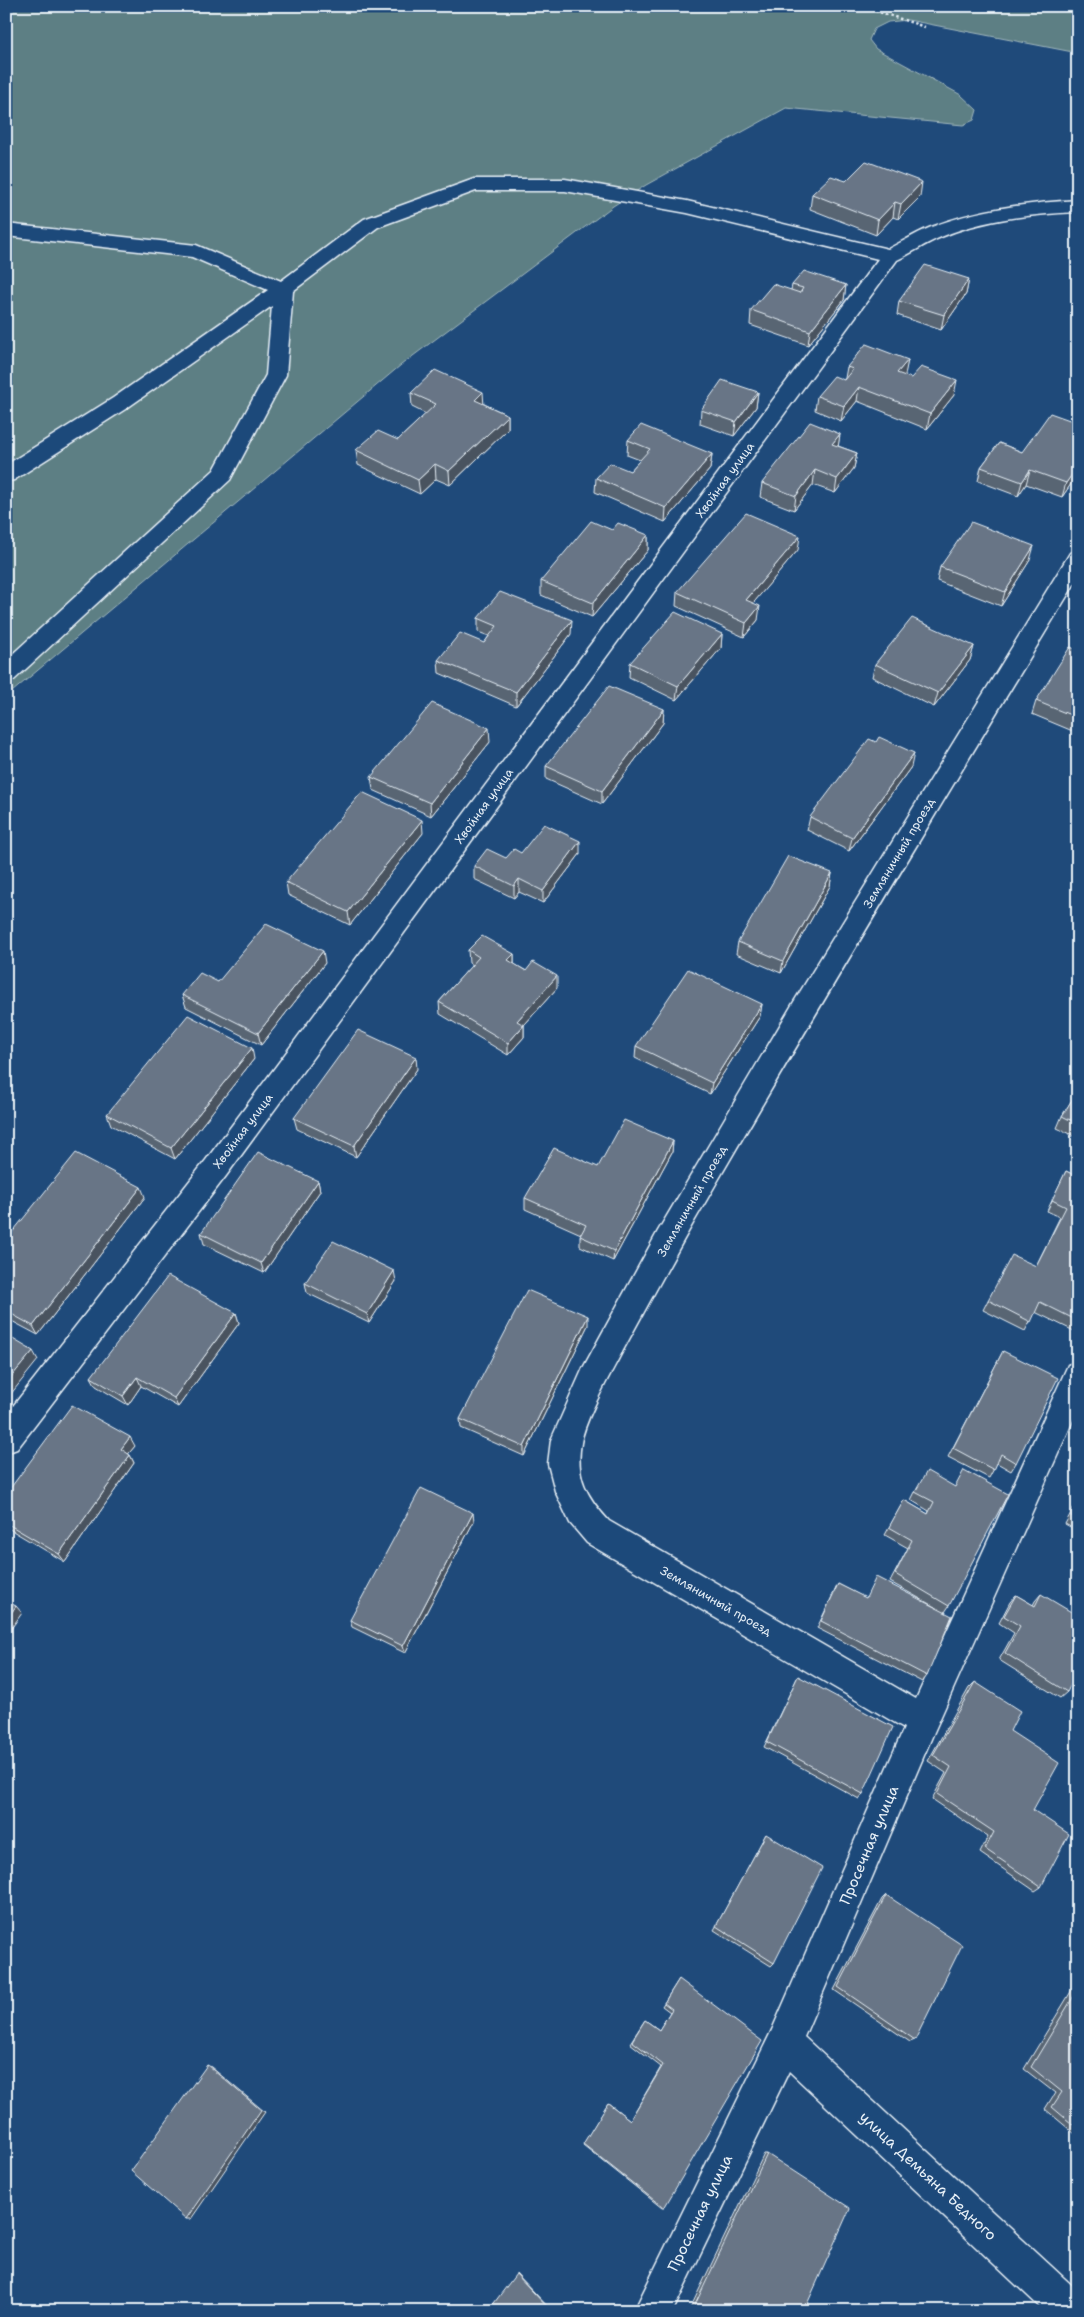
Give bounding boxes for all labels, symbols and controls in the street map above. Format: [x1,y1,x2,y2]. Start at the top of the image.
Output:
street label: Хвойная улица [692,438,758,521]
street label: Хвойная улица [451,764,517,847]
street label: Земляничный проезд [860,794,939,911]
street label: Хвойная улица [209,1090,277,1172]
street label: Земляничный проезд [653,1142,731,1260]
street label: Земляничный проезд [657,1562,775,1640]
street label: Просечная улица [835,1782,903,1908]
street label: улица Демьяна Бедного [855,2107,1001,2245]
street label: Просечная улица [663,2151,737,2275]

